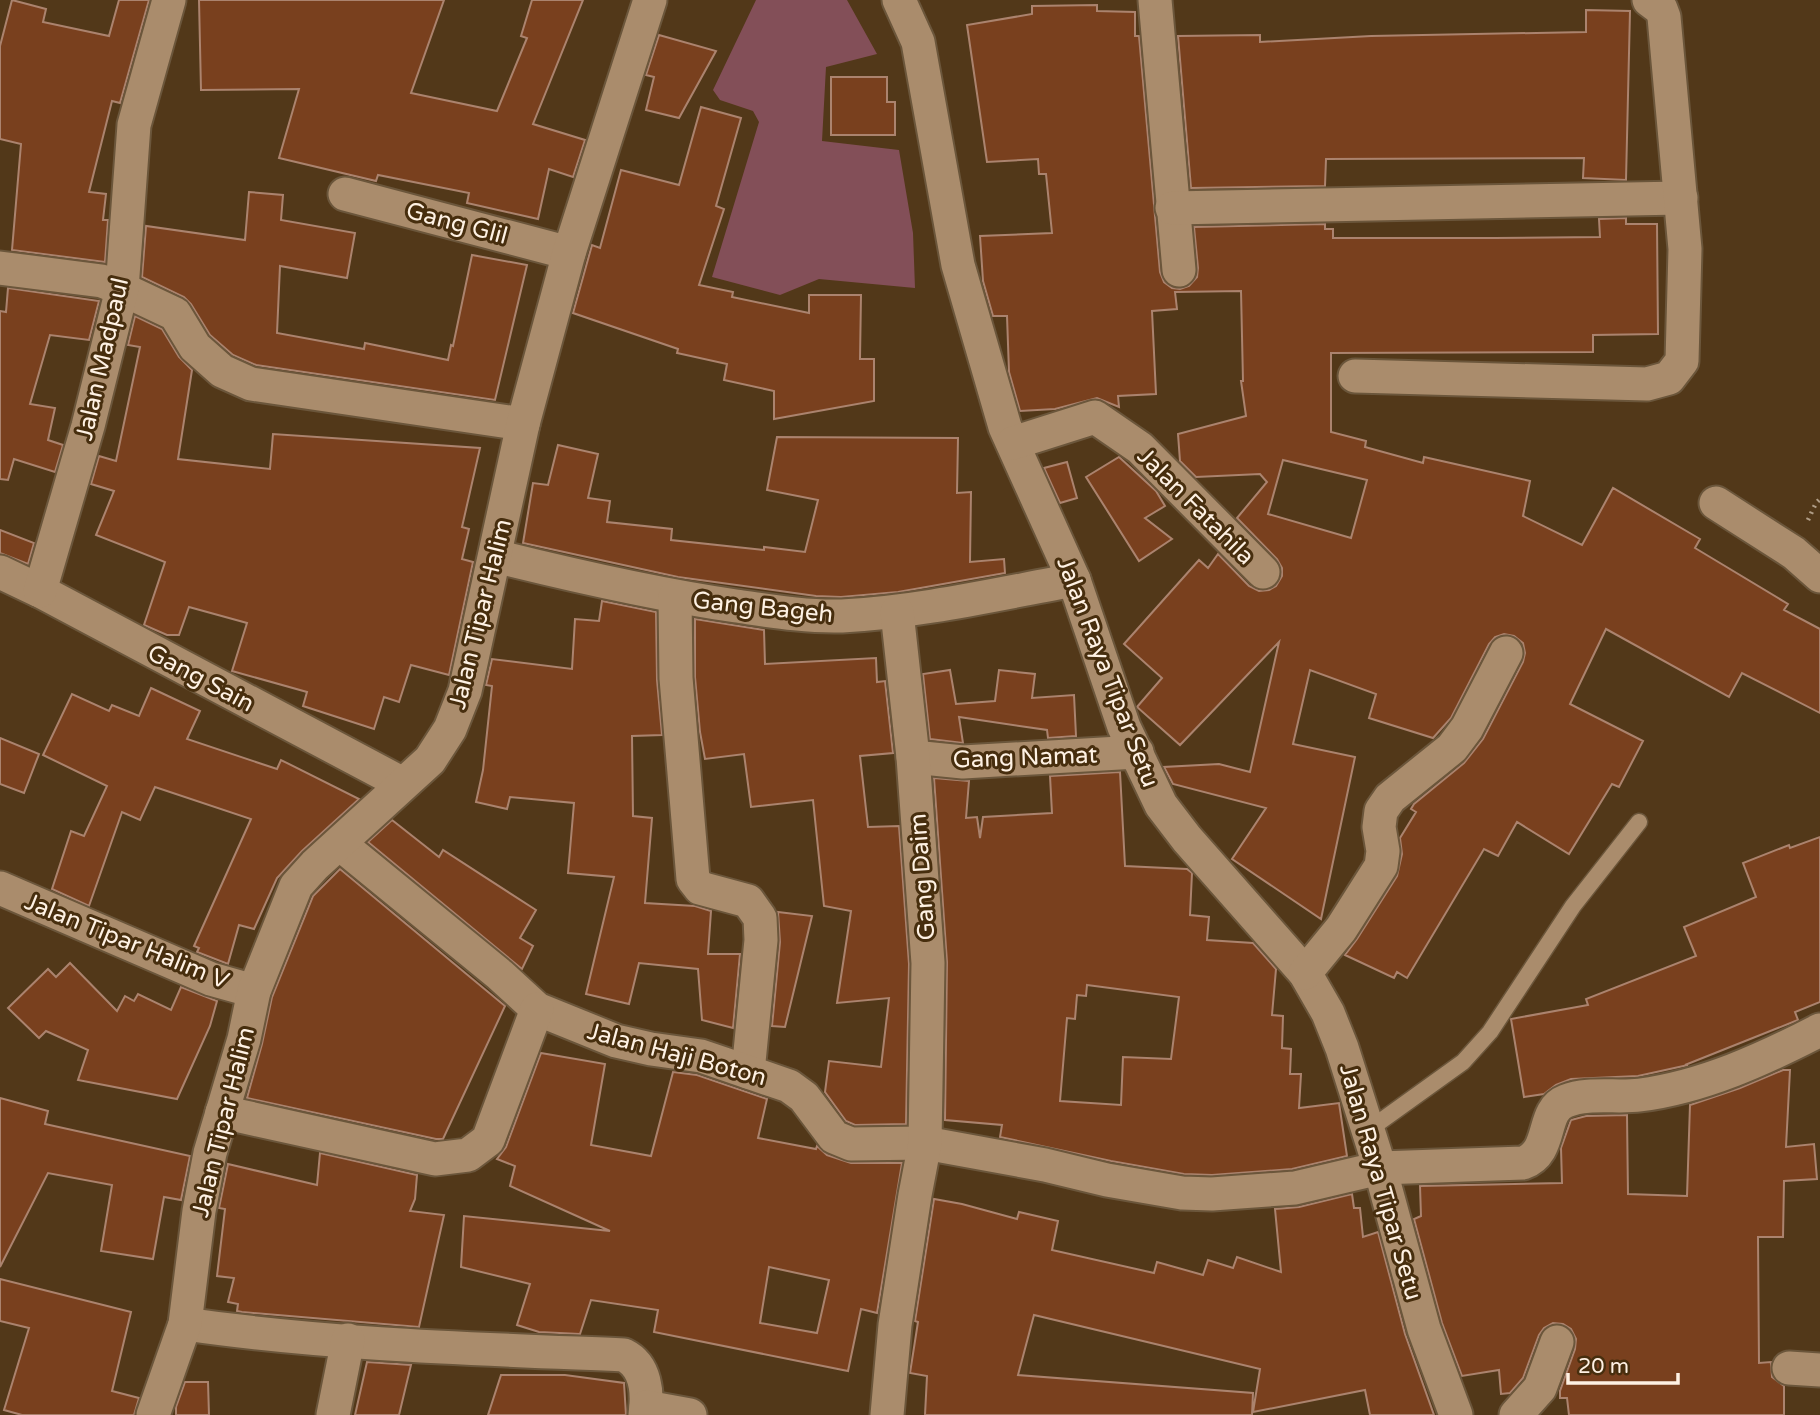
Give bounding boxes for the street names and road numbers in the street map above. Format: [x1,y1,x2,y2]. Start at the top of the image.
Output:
street label: Gang Glil [403,196,511,251]
street label: Jalan Madpaul [70,275,135,443]
street label: Jalan Fatahila [1131,442,1260,571]
street label: Jalan Tipar Halim [443,516,518,712]
street label: Jalan Raya Tipar Setu [1050,553,1165,791]
street label: Gang Bageh [691,586,835,629]
street label: Gang Sain [143,638,259,719]
street label: Gang Namat [952,740,1098,775]
street label: Gang Daim [904,813,941,941]
street label: Jalan Tipar Halim V [20,887,234,996]
street label: Jalan Haji Boton [584,1017,770,1092]
street label: Jalan Tipar Halim [186,1024,261,1220]
street label: Jalan Raya Tipar Setu [1333,1061,1428,1304]

